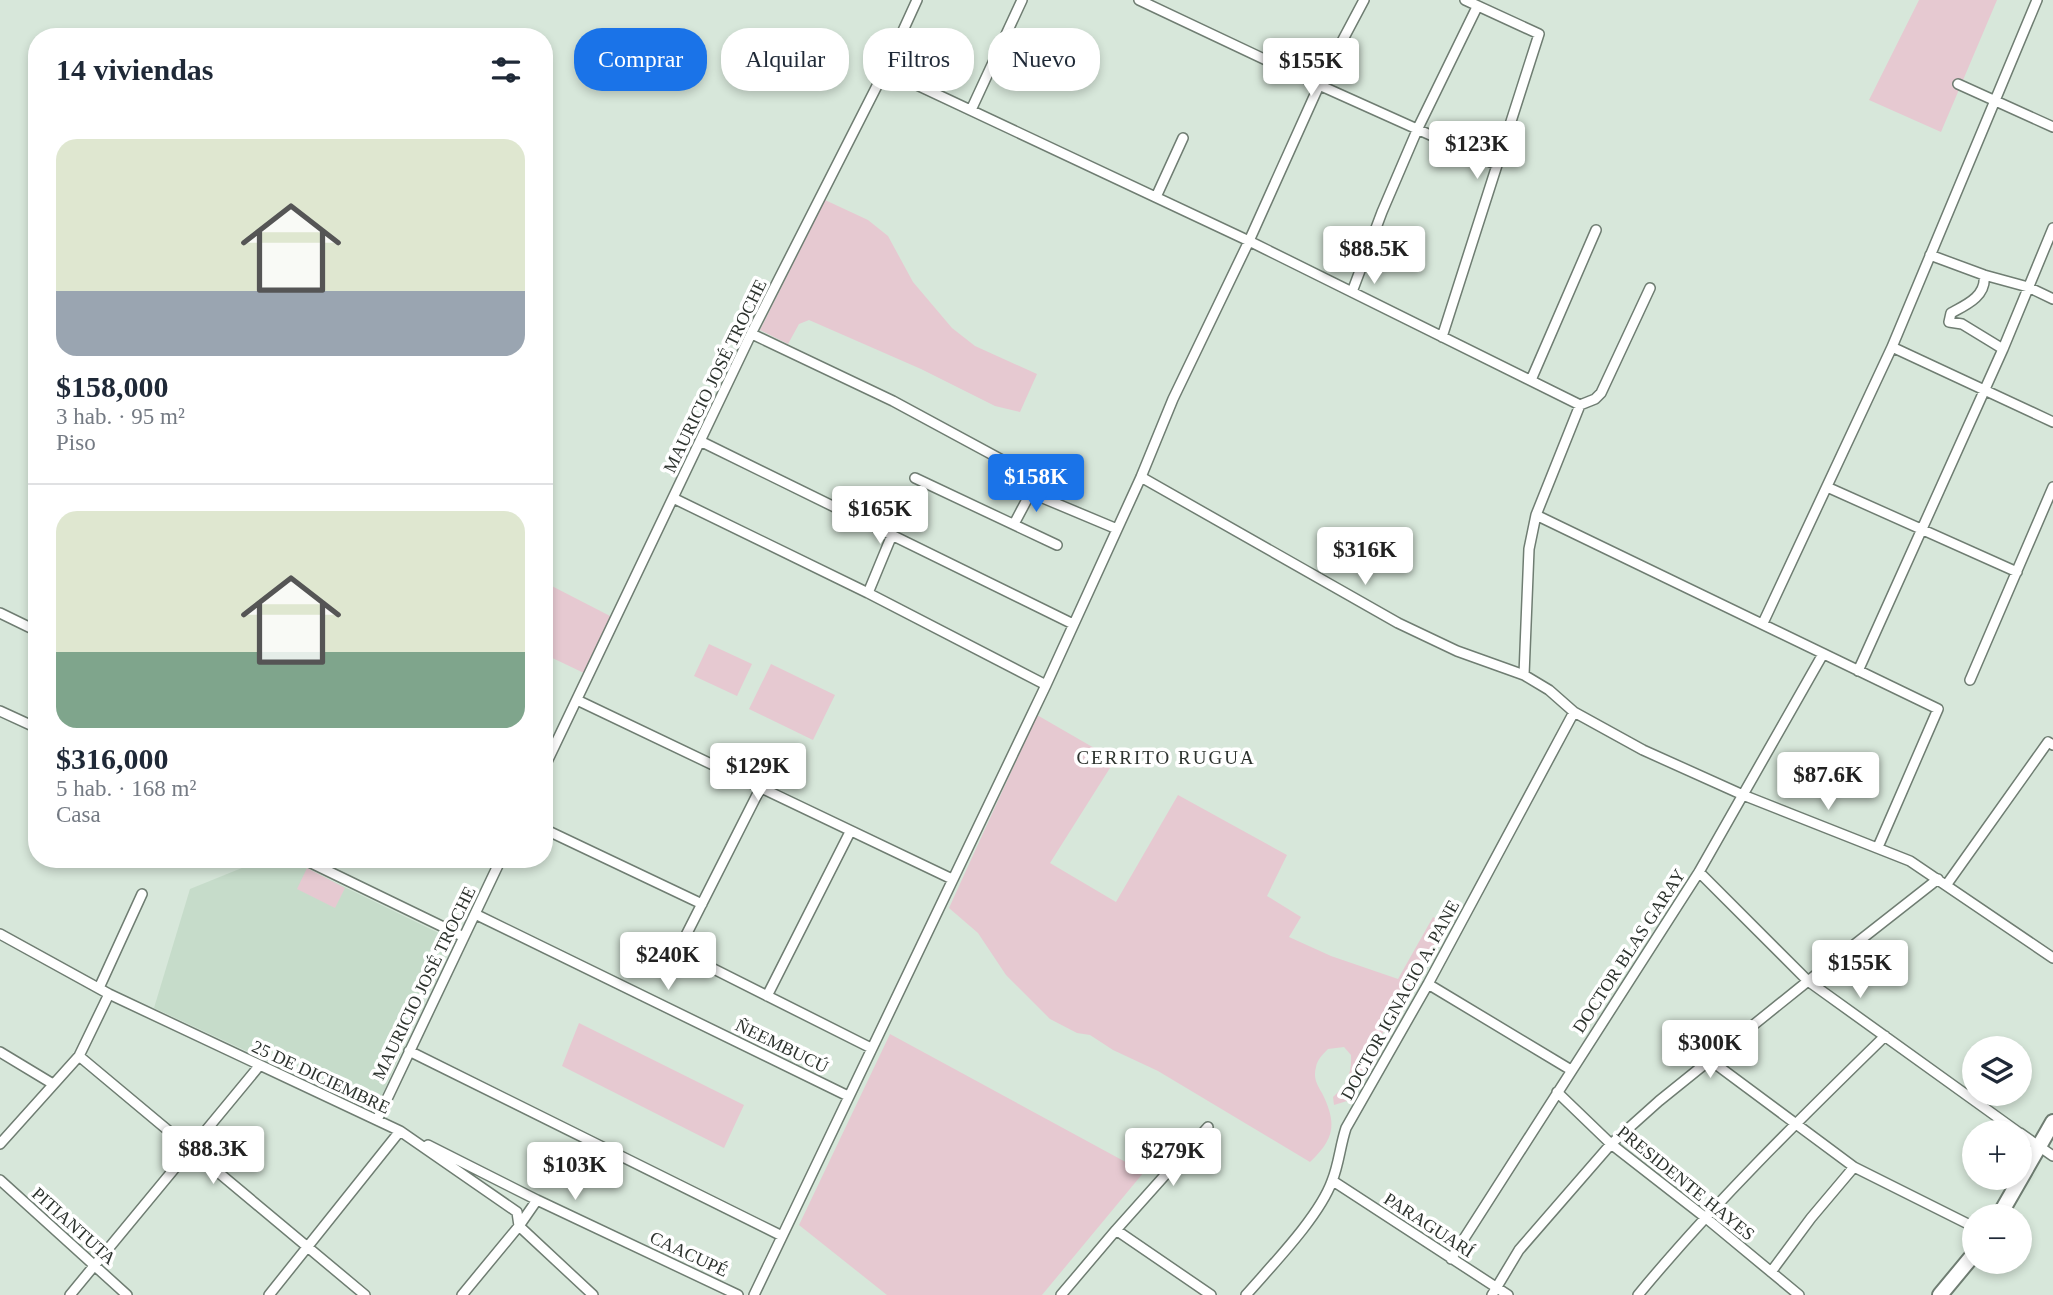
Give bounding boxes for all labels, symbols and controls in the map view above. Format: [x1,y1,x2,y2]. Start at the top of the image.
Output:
chip: Comprar [574,28,707,91]
chip: Alquilar [721,28,849,91]
chip: Filtros [863,28,974,91]
chip: Nuevo [988,28,1100,91]
pin: $155K [1262,38,1360,98]
text: $155K [1279,48,1343,73]
icon: filters [487,51,525,89]
text: 14 viviendas [56,53,214,86]
pin: $123K [1428,122,1526,181]
text: $123K [1445,131,1509,156]
icon: home [228,185,354,311]
pin: $88.5K [1317,226,1431,286]
text: $88.5K [1339,236,1409,261]
street label: MAURICIO JOSÉ TROCHE [658,276,771,476]
text: $158,000 [56,370,169,403]
text: 3 hab. · 95 m² [56,404,185,429]
text: Piso [56,430,96,455]
pin: $158K [987,454,1085,514]
text: $158K [1004,464,1068,489]
pin: $165K [831,486,929,546]
text: $165K [848,496,912,521]
pin: $316K [1316,528,1414,587]
text: $316K [1333,537,1397,562]
icon: home [228,557,354,683]
text: $316,000 [56,742,169,775]
pin: $129K [709,744,807,803]
district label: CERRITO RUGUA [1076,747,1256,768]
pin: $87.6K [1771,752,1885,812]
text: $129K [726,753,790,778]
text: $87.6K [1793,762,1863,787]
text: 5 hab. · 168 m² [56,776,196,801]
text: Casa [56,802,101,827]
street label: DOCTOR BLAS GARAY [1569,865,1689,1037]
street label: MAURICIO JOSÉ TROCHE [367,883,480,1083]
street label: DOCTOR IGNACIO A. PANE [1337,897,1463,1103]
pin: $240K [619,932,717,992]
pin: $155K [1811,940,1909,1000]
text: $240K [636,942,700,967]
text: $155K [1828,950,1892,975]
street label: ÑEEMBUCÚ [732,1014,832,1077]
pin: $300K [1661,1020,1759,1080]
text: $300K [1678,1030,1742,1055]
street label: 25 DE DICIEMBRE [249,1036,393,1118]
map controls [1962,1036,2032,1274]
button: layers [1962,1036,2032,1106]
button: + [1962,1120,2032,1190]
street label: PRESIDENTE HAYES [1613,1121,1759,1245]
pin: $88.3K [156,1126,270,1186]
pin: $279K [1124,1128,1222,1188]
text: $88.3K [178,1136,248,1161]
text: $279K [1141,1138,1205,1163]
pin: $103K [526,1142,624,1202]
text: $103K [543,1152,607,1177]
street label: PITIANTUTA [28,1183,120,1269]
street label: PARAGUARÍ [1380,1188,1478,1262]
button: − [1962,1204,2032,1274]
street label: CAACUPÉ [647,1226,732,1281]

